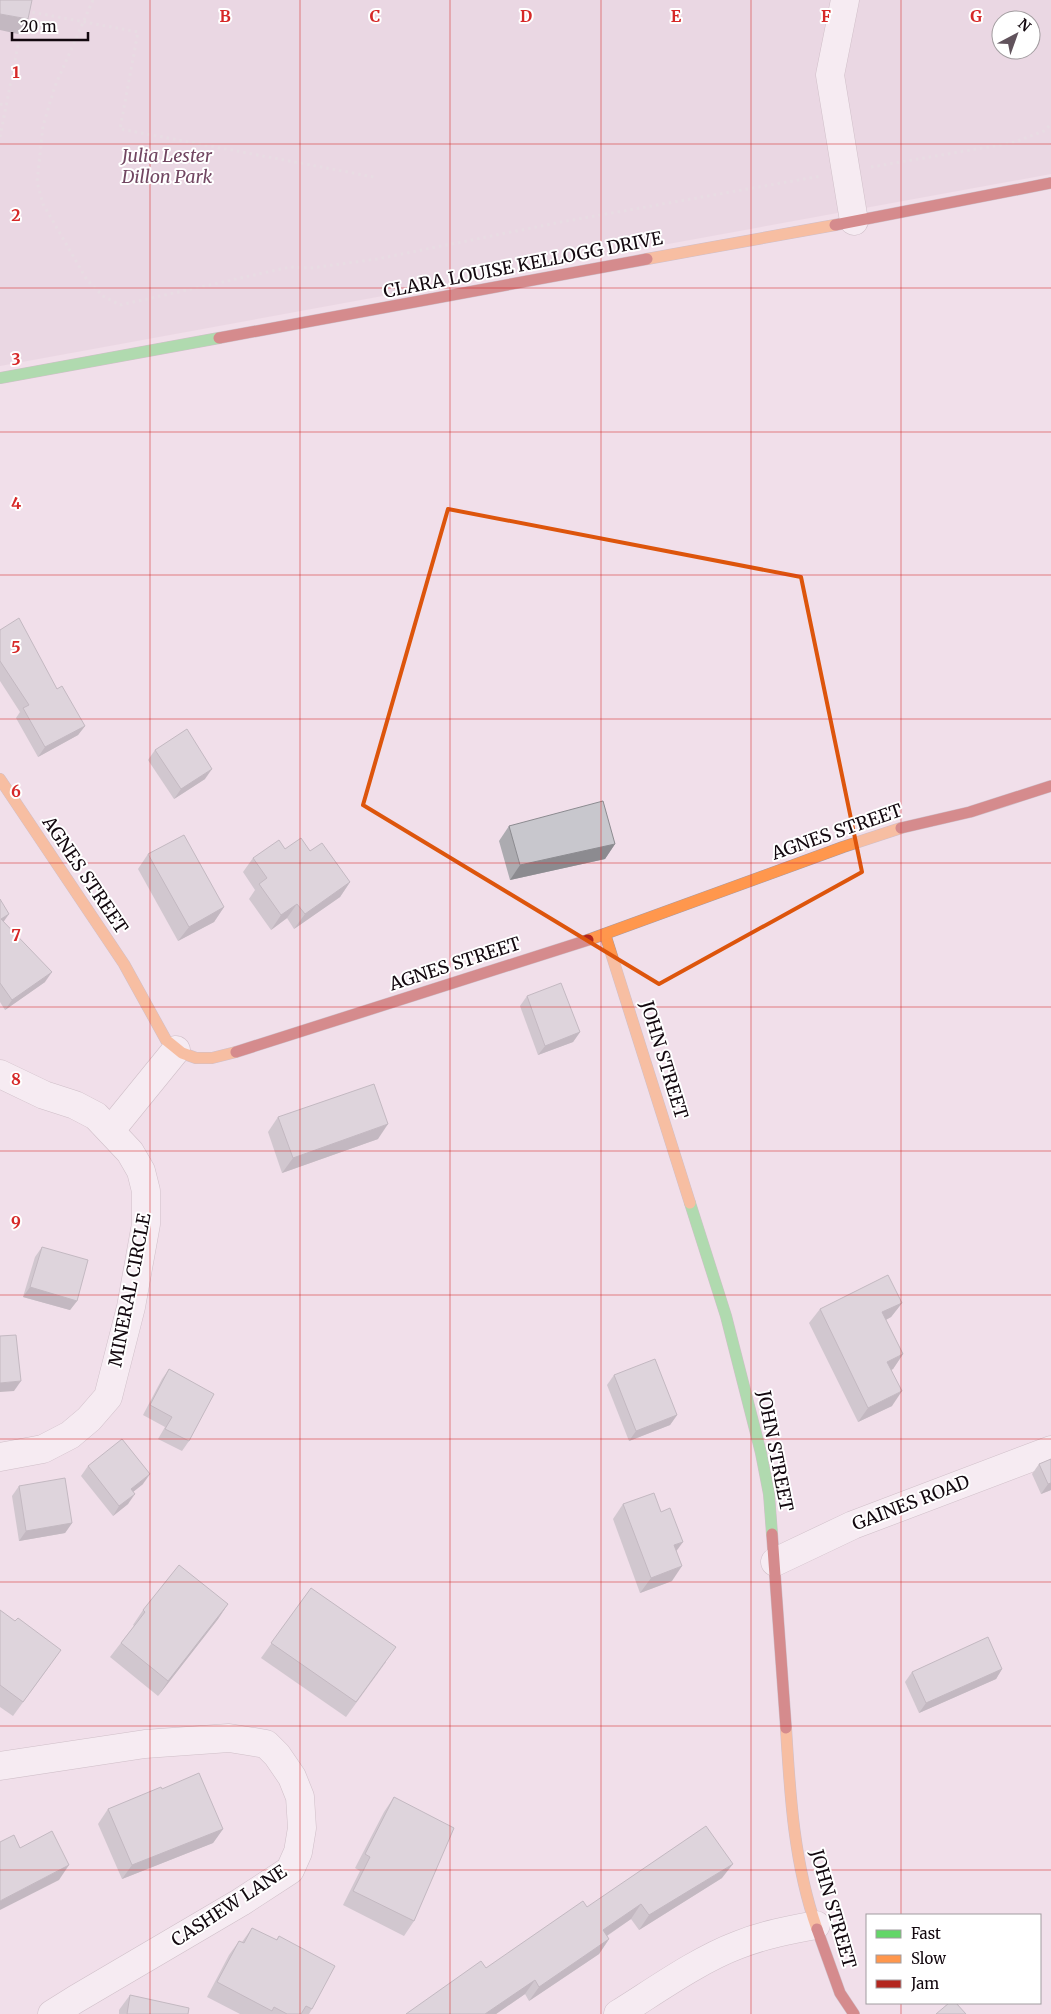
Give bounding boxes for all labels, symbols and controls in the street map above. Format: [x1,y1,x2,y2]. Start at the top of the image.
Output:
text: B [219,6,231,26]
text: C [370,6,380,26]
text: D [520,6,532,26]
text: E [671,6,682,26]
text: F [821,6,831,26]
text: G [970,6,982,26]
scale bar [12,10,89,42]
north arrow [991,10,1041,60]
text: N [1014,15,1035,36]
text: 20 m [20,17,57,36]
text: 1 [12,62,20,82]
park label: Julia Lester Dillon Park [120,144,213,188]
text: 2 [11,205,21,225]
street label: CLARA LOUISE KELLOGG DRIVE [381,226,665,303]
text: 3 [11,349,21,369]
text: 4 [11,493,21,513]
text: 5 [11,637,21,657]
text: 6 [11,781,21,801]
street label: AGNES STREET [768,798,906,865]
street label: AGNES STREET [37,811,133,938]
text: 7 [11,925,21,945]
street label: AGNES STREET [385,931,524,996]
street label: JOHN STREET [635,997,694,1122]
text: 8 [11,1069,21,1089]
street label: MINERAL CIRCLE [103,1210,156,1369]
text: 9 [11,1212,21,1232]
street label: JOHN STREET [752,1388,799,1514]
street label: GAINES ROAD [849,1470,973,1535]
street label: JOHN STREET [805,1846,862,1971]
street label: CASHEW LANE [167,1859,291,1951]
legend [866,1914,1041,2004]
text: Fast [911,1924,941,1943]
text: Slow [911,1949,946,1968]
text: Jam [910,1974,939,1993]

